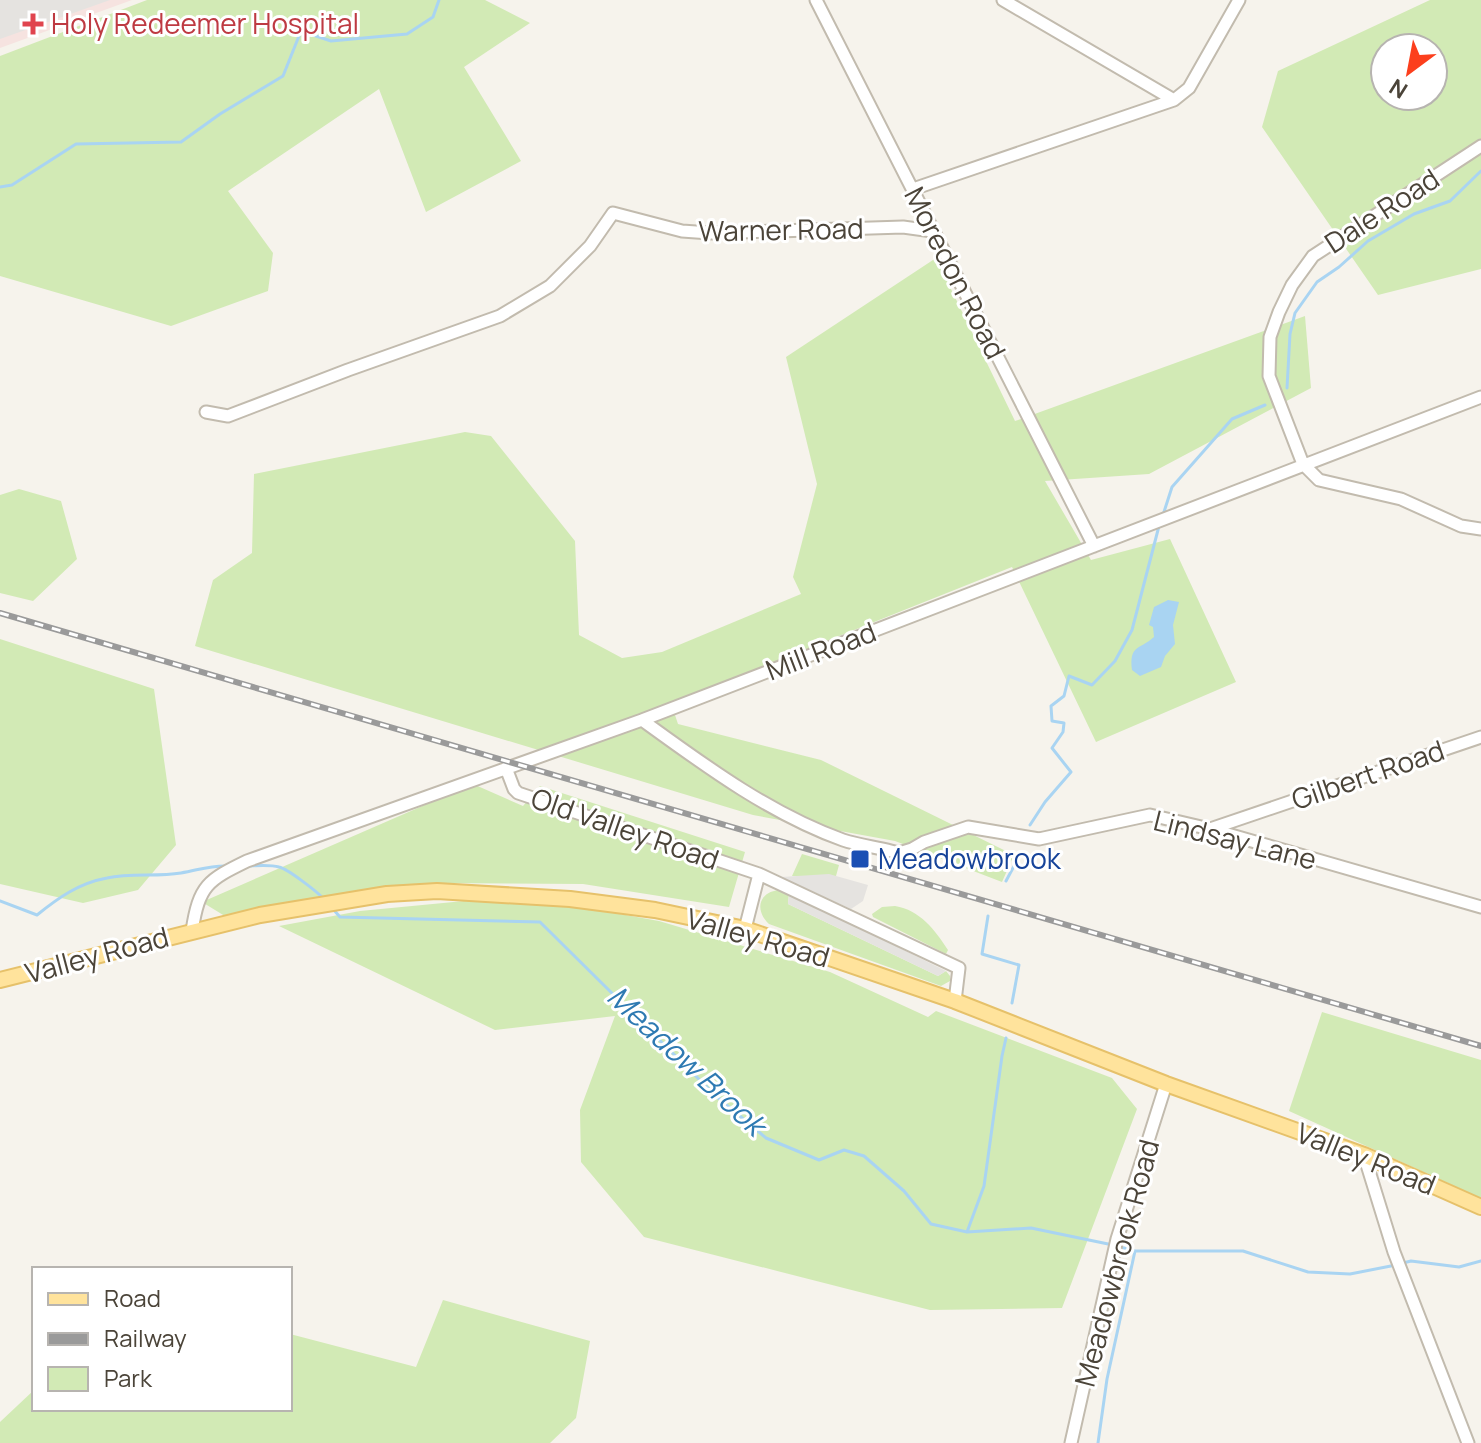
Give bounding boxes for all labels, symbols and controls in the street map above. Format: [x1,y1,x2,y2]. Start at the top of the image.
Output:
place label: Holy Redeemer Hospital [51,4,359,42]
marker: Holy Redeemer Hospital [22,13,44,35]
north arrow [1369,32,1449,112]
text: N [1384,72,1413,106]
street label: Dale Road [1317,159,1446,261]
street label: Moredon Road [896,180,1016,365]
street label: Warner Road [698,209,864,249]
street label: Mill Road [760,612,881,688]
street label: Gilbert Road [1286,730,1449,818]
street label: Old Valley Road [526,778,724,878]
street label: Lindsay Lane [1150,800,1321,878]
place label: Meadowbrook [878,839,1062,877]
marker: Meadowbrook [849,848,871,870]
street label: Valley Road [682,899,834,976]
street label: Valley Road [21,917,173,991]
water label: Meadow Brook [599,976,778,1147]
street label: Valley Road [1291,1113,1442,1203]
street label: Meadowbrook Road [1065,1135,1167,1391]
legend [32,1267,292,1411]
text: Road [104,1281,161,1314]
text: Railway [104,1321,187,1354]
text: Park [104,1361,153,1394]

